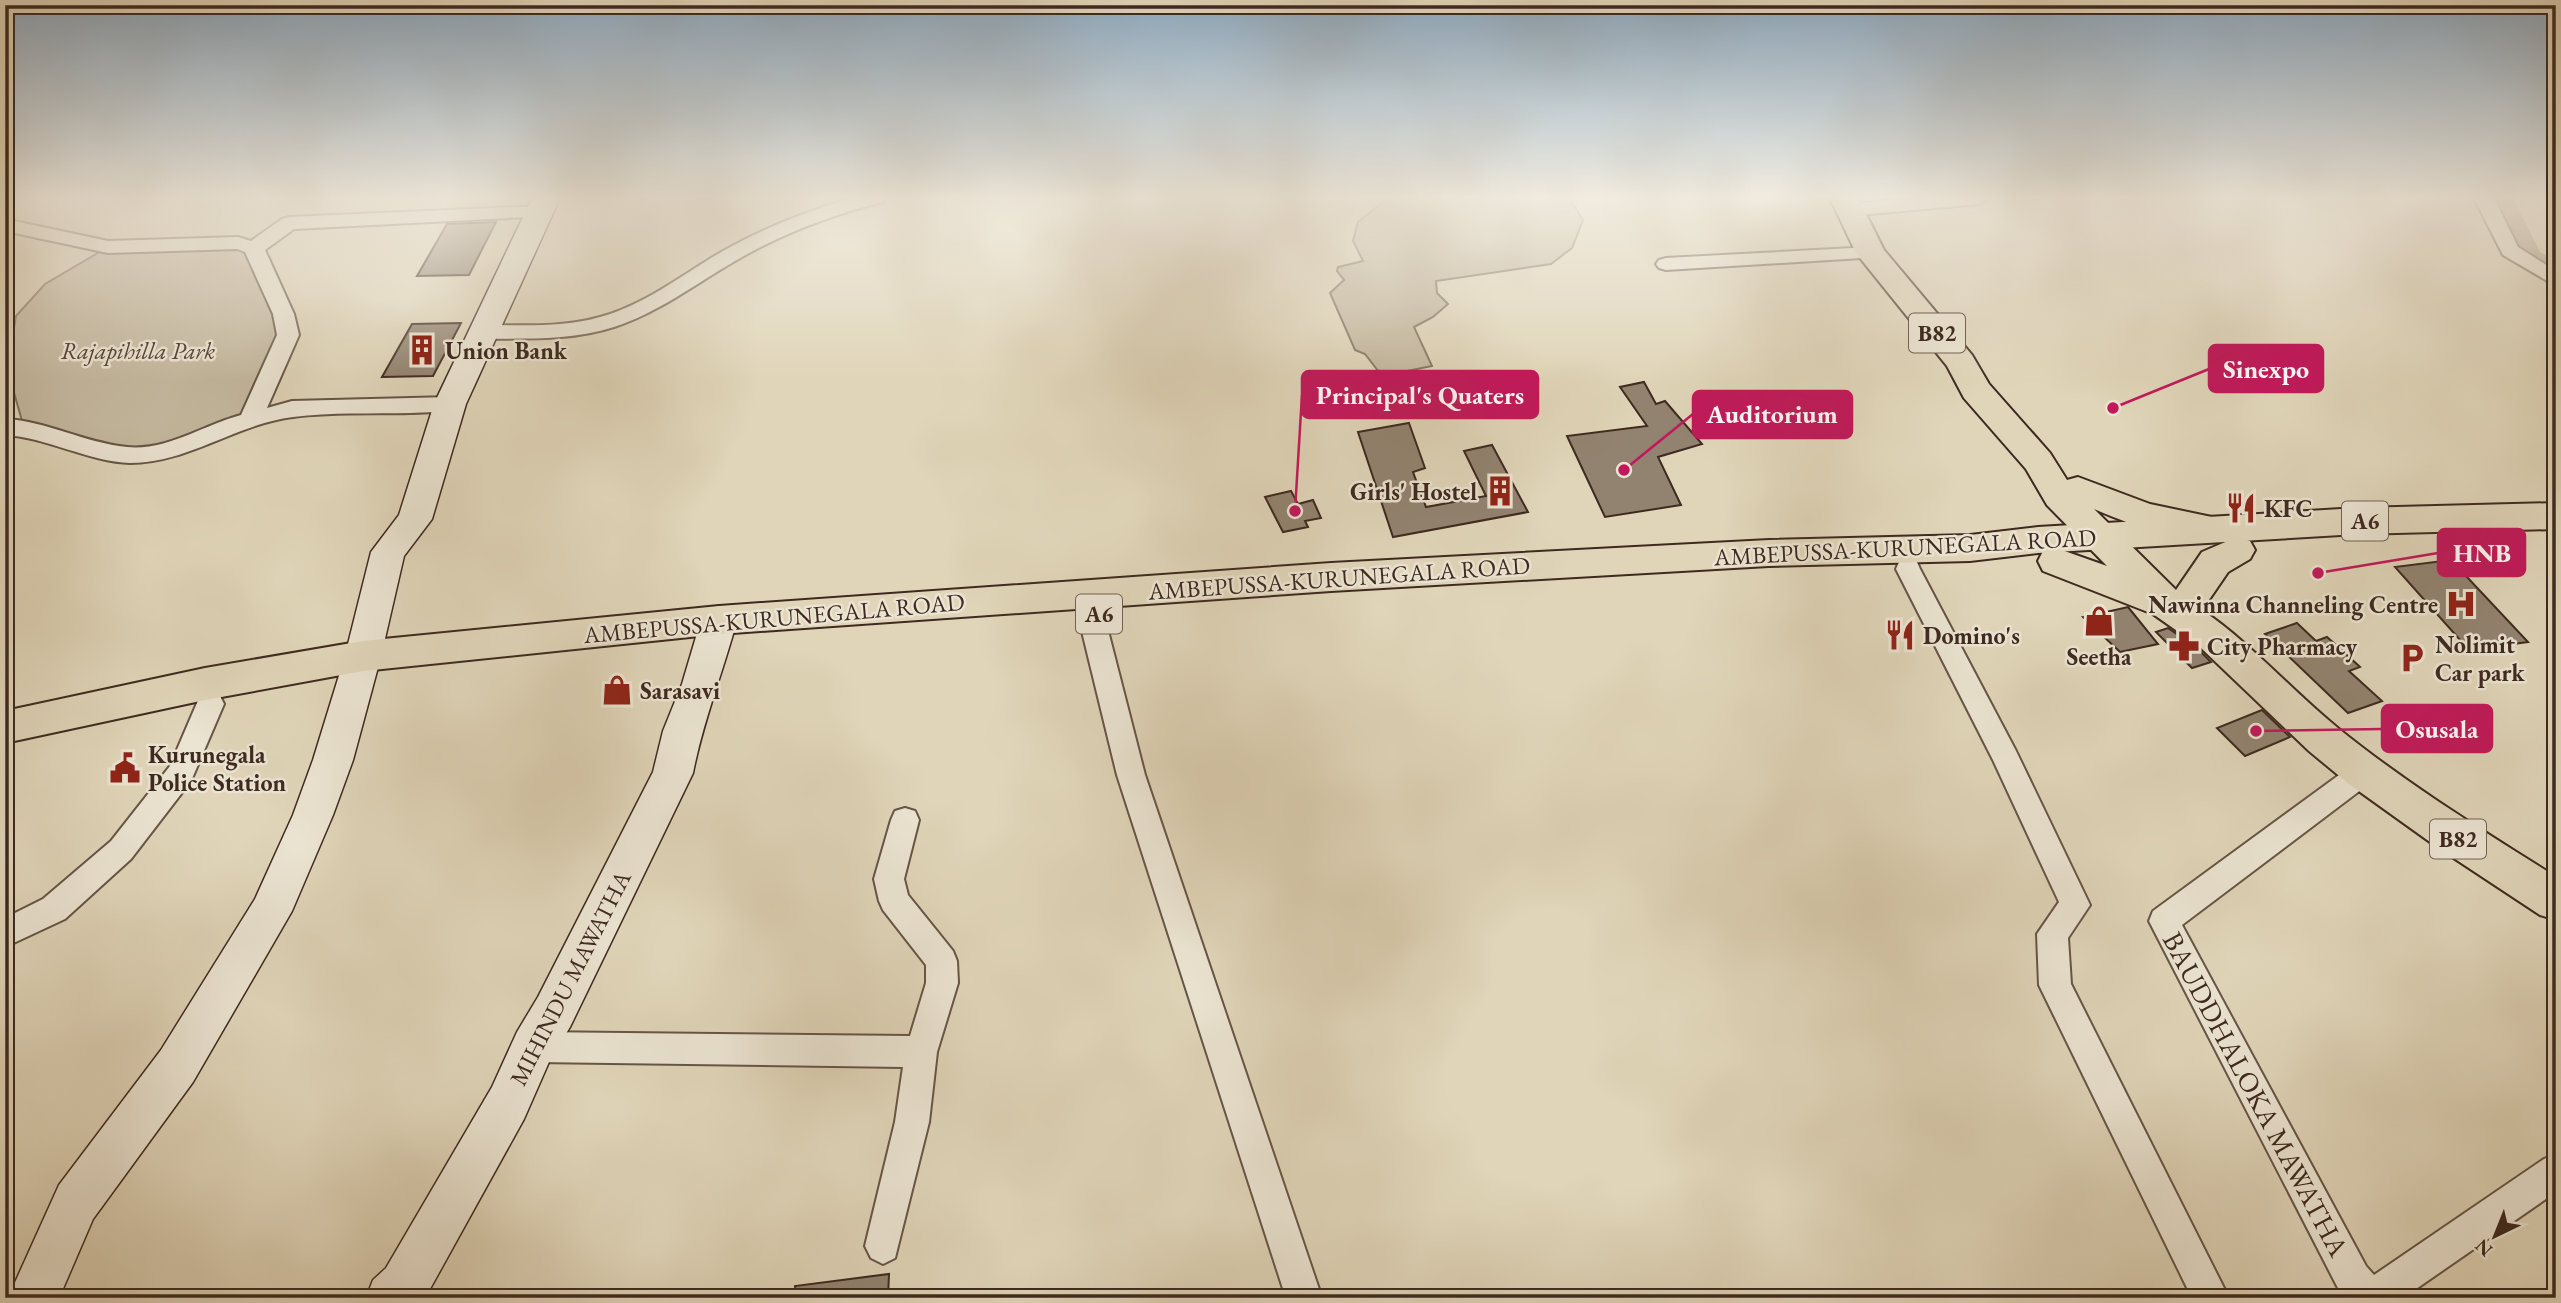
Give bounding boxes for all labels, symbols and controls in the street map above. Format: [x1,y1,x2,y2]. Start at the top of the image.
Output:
road number: B82 [1909,314,1965,352]
building icon: Union Bank [405,333,439,367]
park label: Rajapihilla Park [61,335,215,366]
place label: Union Bank [445,335,568,366]
callout: Sinexpo [2209,345,2323,392]
text: Sinexpo [2223,352,2309,386]
callout: Principal's Quaters [1302,371,1538,418]
text: Principal's Quaters [1316,378,1524,412]
callout: Auditorium [1693,391,1852,438]
text: Auditorium [1705,397,1838,431]
building icon: Girls' Hostel [1483,474,1517,508]
place label: Girls' Hostel [1350,476,1477,507]
restaurant icon: KFC [2224,491,2258,525]
place label: KFC [2264,493,2312,524]
road number: A6 [2342,502,2388,540]
street label: AMBEPUSSA-KURUNEGALA ROAD [1712,522,2097,573]
callout: HNB [2438,529,2525,576]
text: HNB [2453,536,2511,570]
street label: AMBEPUSSA-KURUNEGALA ROAD [1146,549,1531,607]
street label: AMBEPUSSA-KURUNEGALA ROAD [581,586,966,650]
hospital icon: Nawinna Channeling Centre [2444,587,2478,621]
place label: Nawinna Channeling Centre [2148,589,2438,621]
road number: A6 [1076,594,1122,634]
shop icon: Seetha [2082,604,2116,638]
restaurant icon: Domino's [1883,618,1917,652]
place label: Domino's [1923,620,2020,651]
pharmacy icon: City Pharmacy [2167,629,2201,663]
place label: Nolimit Car park [2435,629,2525,688]
place label: City Pharmacy [2207,631,2357,663]
place label: Seetha [2066,641,2132,672]
parking icon: Nolimit Car park [2395,641,2429,675]
shop icon: Sarasavi [600,673,634,707]
place label: Sarasavi [640,675,720,706]
callout: Osusala [2382,705,2492,752]
text: Osusala [2396,712,2479,746]
place label: Kurunegala Police Station [148,739,286,798]
public building icon: Kurunegala Police Station [108,751,142,785]
road number: B82 [2430,820,2486,859]
street label: MIHINDU MAWATHA [502,865,638,1091]
street label: BAUDDHALOKA MAWATHA [2155,925,2357,1263]
north arrow [2460,1202,2530,1272]
text: N [2469,1233,2498,1262]

